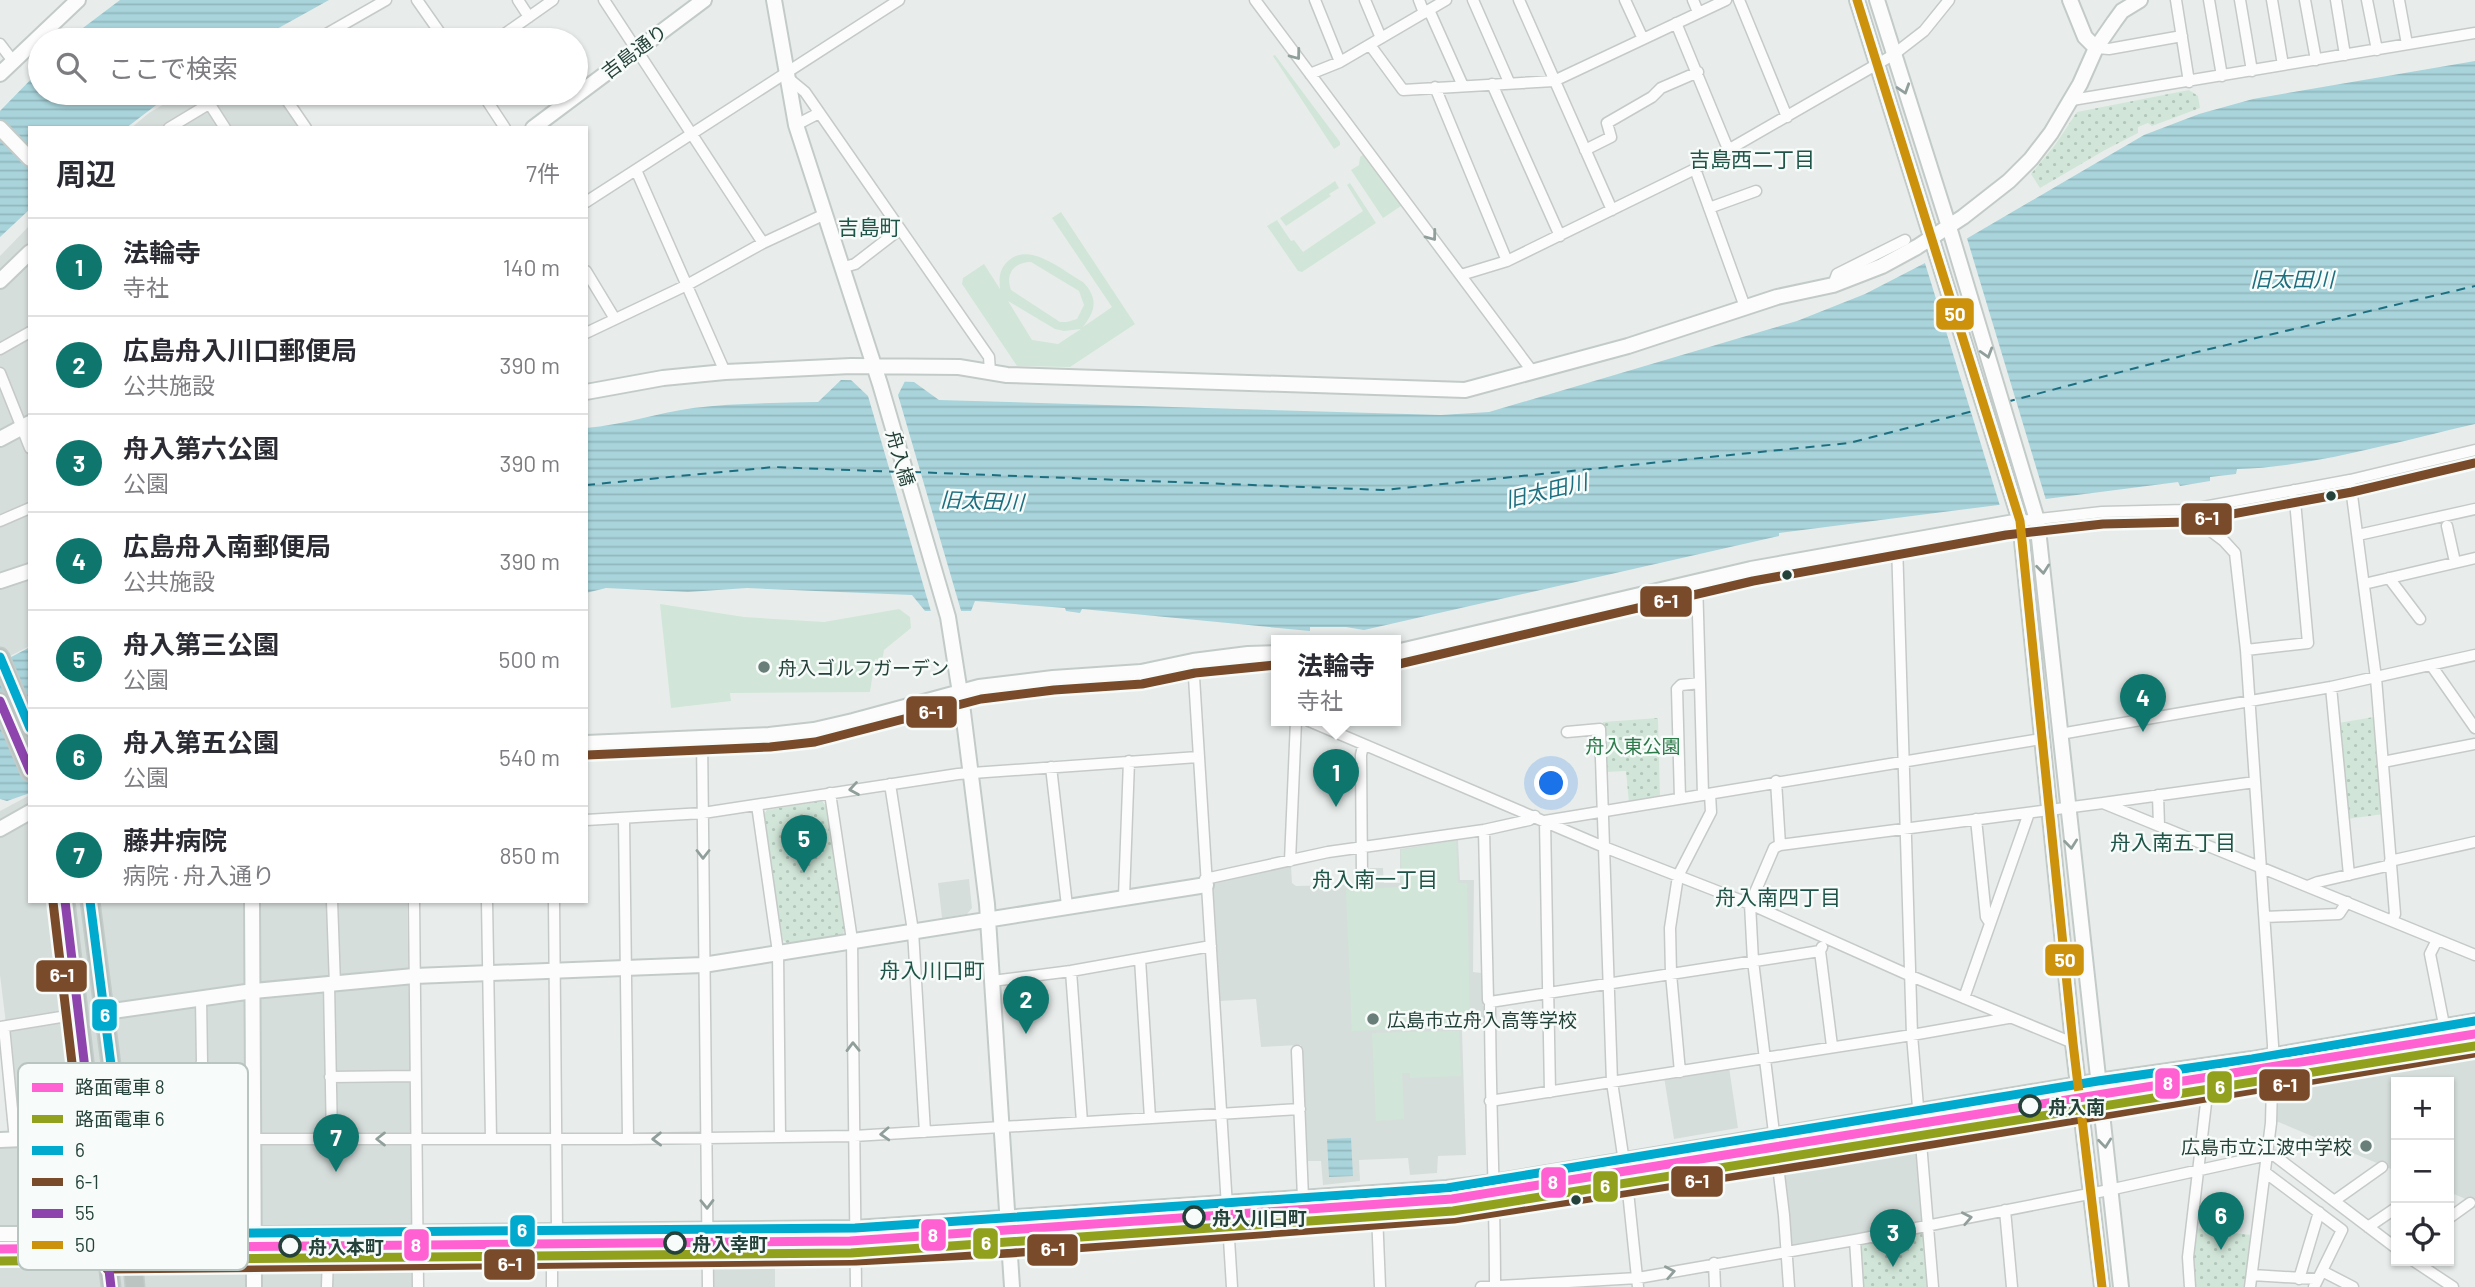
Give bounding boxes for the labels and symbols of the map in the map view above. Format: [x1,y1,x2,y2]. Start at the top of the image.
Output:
street label: 吉島通り [597,19,671,83]
one-way arrow [1287,47,1300,59]
one-way arrow [1896,82,1910,94]
district label: 吉島西二丁目 [1689,146,1815,171]
district label: 吉島町 [838,214,901,239]
one-way arrow [1424,229,1437,241]
water label: 旧太田川 [2250,266,2336,291]
line badge: 50 [1935,297,1975,331]
text: 50 [1944,302,1966,325]
one-way arrow [1979,347,1993,359]
street label: 舟入橋 [882,427,920,489]
water label: 旧太田川 [1502,468,1592,512]
water label: 旧太田川 [940,486,1026,514]
unlabelled marker [2324,489,2338,503]
line badge: 6-1 [2180,502,2233,536]
text: 6-1 [2195,506,2219,529]
one-way arrow [2035,564,2050,575]
unlabelled marker [1780,568,1794,582]
line badge: 6-1 [1639,585,1693,618]
text: 6-1 [1654,589,1678,612]
place label: 舟入ゴルフガーデン [778,656,949,679]
marker: 舟入ゴルフガーデン [756,659,772,675]
pin: 4 [2120,674,2166,732]
line badge: 6-1 [905,695,958,729]
text: 6-1 [919,700,943,723]
park label: 舟入東公園 [1585,734,1681,757]
pin: 1 [1313,749,1359,807]
your location [1534,766,1568,800]
one-way arrow [848,782,860,797]
pin: 5 [781,815,827,873]
district label: 舟入南五丁目 [2110,829,2236,854]
one-way arrow [2063,839,2078,850]
one-way arrow [695,849,711,860]
district label: 舟入南一丁目 [1312,866,1438,891]
district label: 舟入南四丁目 [1715,884,1841,909]
line badge: 50 [2044,943,2085,977]
text: 50 [2054,948,2076,971]
district label: 舟入川口町 [880,957,985,982]
line badge: 6-1 [35,959,88,993]
text: 6-1 [50,963,74,986]
pin: 2 [1003,976,1049,1034]
line badge: 6 [91,998,118,1032]
text: 6 [100,1003,110,1026]
place label: 広島市立舟入高等学校 [1387,1008,1577,1031]
marker: 広島市立舟入高等学校 [1365,1011,1381,1027]
one-way arrow [845,1042,861,1052]
legend [18,1063,248,1270]
line badge: 8 [2154,1067,2181,1100]
line badge: 6-1 [2258,1068,2311,1102]
line badge: 6 [2206,1070,2233,1104]
text: 8 [2163,1071,2173,1094]
text: 6-1 [2273,1073,2297,1096]
text: 路面電車 8 [75,1075,165,1098]
text: 6 [2215,1075,2225,1098]
marker: 舟入南 [2019,1095,2041,1117]
place label: 舟入南 [2048,1095,2105,1118]
text: 路面電車 6 [75,1107,165,1130]
pin: 7 [313,1114,359,1172]
one-way arrow [879,1126,890,1141]
one-way arrow [375,1131,386,1147]
one-way arrow [652,1131,662,1147]
place label: 広島市立江波中学校 [2181,1135,2352,1158]
text: 6 [75,1138,85,1161]
one-way arrow [2097,1138,2112,1149]
marker: 広島市立江波中学校 [2358,1138,2374,1154]
line badge: 6-1 [1670,1165,1724,1198]
line badge: 8 [1540,1166,1567,1199]
text: 6-1 [1685,1169,1709,1192]
text: 6-1 [75,1170,99,1193]
text: 8 [1548,1170,1558,1193]
line badge: 6 [1592,1170,1619,1203]
text: 6 [1600,1174,1610,1197]
pin: 6 [2198,1192,2244,1250]
unlabelled marker [1569,1193,1583,1207]
one-way arrow [700,1199,715,1210]
text: 55 [75,1201,95,1224]
marker: 舟入川口町 [1183,1206,1205,1228]
place label: 舟入川口町 [1212,1206,1307,1229]
pin: 3 [1870,1209,1916,1267]
one-way arrow [1960,1211,1972,1226]
line badge: 6 [509,1214,536,1248]
text: 6 [517,1218,527,1241]
line badge: 8 [920,1218,947,1252]
text: 8 [928,1223,938,1246]
line badge: 6 [972,1227,999,1260]
line badge: 8 [403,1228,430,1262]
text: 6 [981,1231,991,1254]
marker: 舟入幸町 [664,1232,686,1254]
place label: 舟入幸町 [692,1232,768,1255]
text: 50 [75,1233,96,1256]
text: 8 [411,1233,421,1256]
line badge: 6-1 [1026,1233,1079,1267]
marker: 舟入本町 [279,1235,301,1257]
place label: 舟入本町 [308,1235,384,1258]
text: 6-1 [1041,1237,1065,1260]
line badge: 6-1 [483,1248,536,1281]
text: 6-1 [498,1252,522,1275]
one-way arrow [1664,1265,1676,1280]

